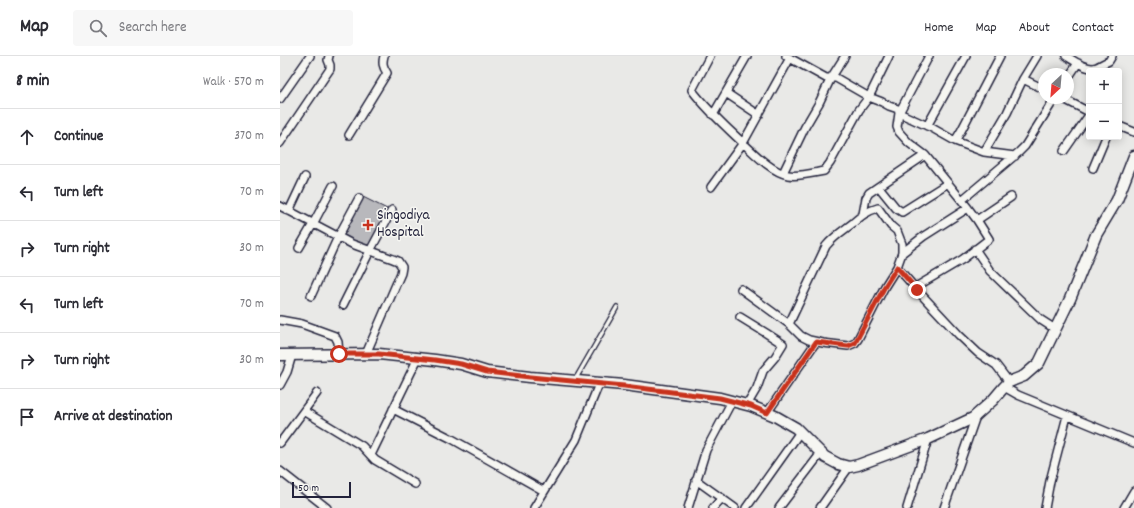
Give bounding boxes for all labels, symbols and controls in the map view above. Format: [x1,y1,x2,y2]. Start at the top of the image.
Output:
search box [73,10,353,46]
text: Map [20,14,49,41]
icon: search [87,17,109,39]
text: Search here [119,17,187,39]
text: Home [924,18,953,38]
text: Map [975,18,997,38]
text: About [1019,18,1050,38]
text: Contact [1072,18,1114,38]
north arrow [1038,68,1074,104]
map controls [1086,68,1122,140]
button: + [1086,68,1122,104]
text: 8 min [16,70,49,94]
text: Walk · 570 m [203,73,264,92]
button: − [1086,104,1122,140]
icon: ahead [16,126,38,148]
text: Continue [54,126,103,148]
text: 370 m [234,127,264,146]
icon: left [16,182,38,204]
text: Turn left [54,182,103,204]
text: 70 m [240,183,264,202]
place label: Singodiya Hospital [377,205,430,244]
marker: Singodiya Hospital [362,219,374,231]
icon: right [16,238,38,260]
text: Turn right [54,238,110,260]
text: 30 m [239,239,264,258]
route end [908,281,926,299]
icon: left [16,294,38,316]
text: Turn left [54,294,103,316]
text: 70 m [240,295,264,314]
route start [330,345,348,363]
icon: right [16,350,38,372]
text: Turn right [54,350,110,372]
text: 30 m [239,351,264,370]
icon: arrive [16,406,38,428]
text: Arrive at destination [54,406,172,428]
scale bar [292,480,351,499]
text: 50 m [298,481,319,497]

